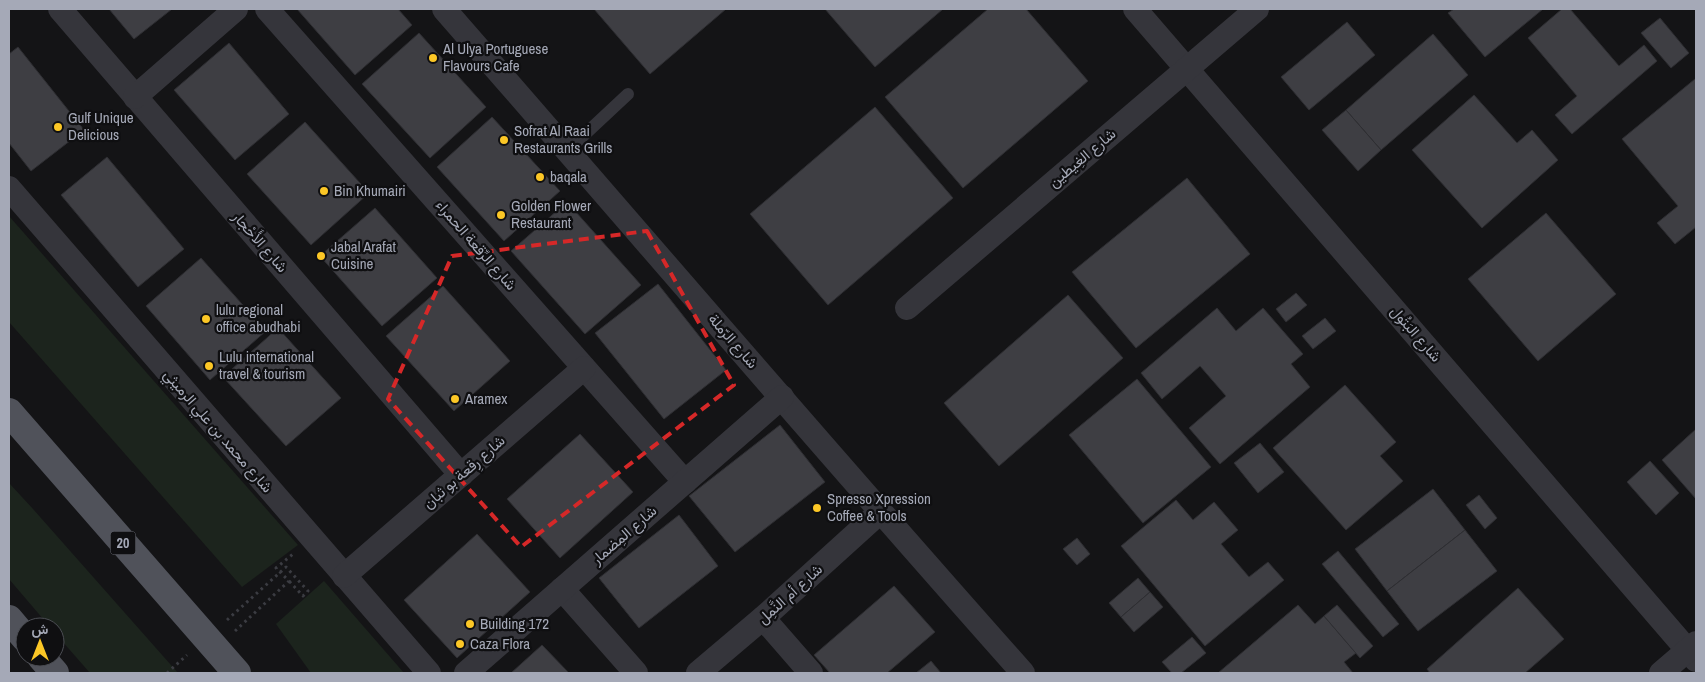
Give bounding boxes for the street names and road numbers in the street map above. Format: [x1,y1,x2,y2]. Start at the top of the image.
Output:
street label: شارع الغِيطين [1043,123,1121,193]
street label: شارع الرِّقعة الحمراء [430,195,522,295]
street label: شارع الأَحْجار [226,206,293,278]
street label: شارع البَتُول [1385,301,1447,367]
street label: شارع الرّملة [703,309,763,373]
street label: شارع محمد بن علي الرميثي [157,364,278,499]
street label: شارع رِقعة بو ثبان [418,430,511,515]
street label: شارع المِضمار [586,500,662,570]
road number: 20 [110,532,136,554]
street label: شارع أم النَّمِل [753,559,828,629]

